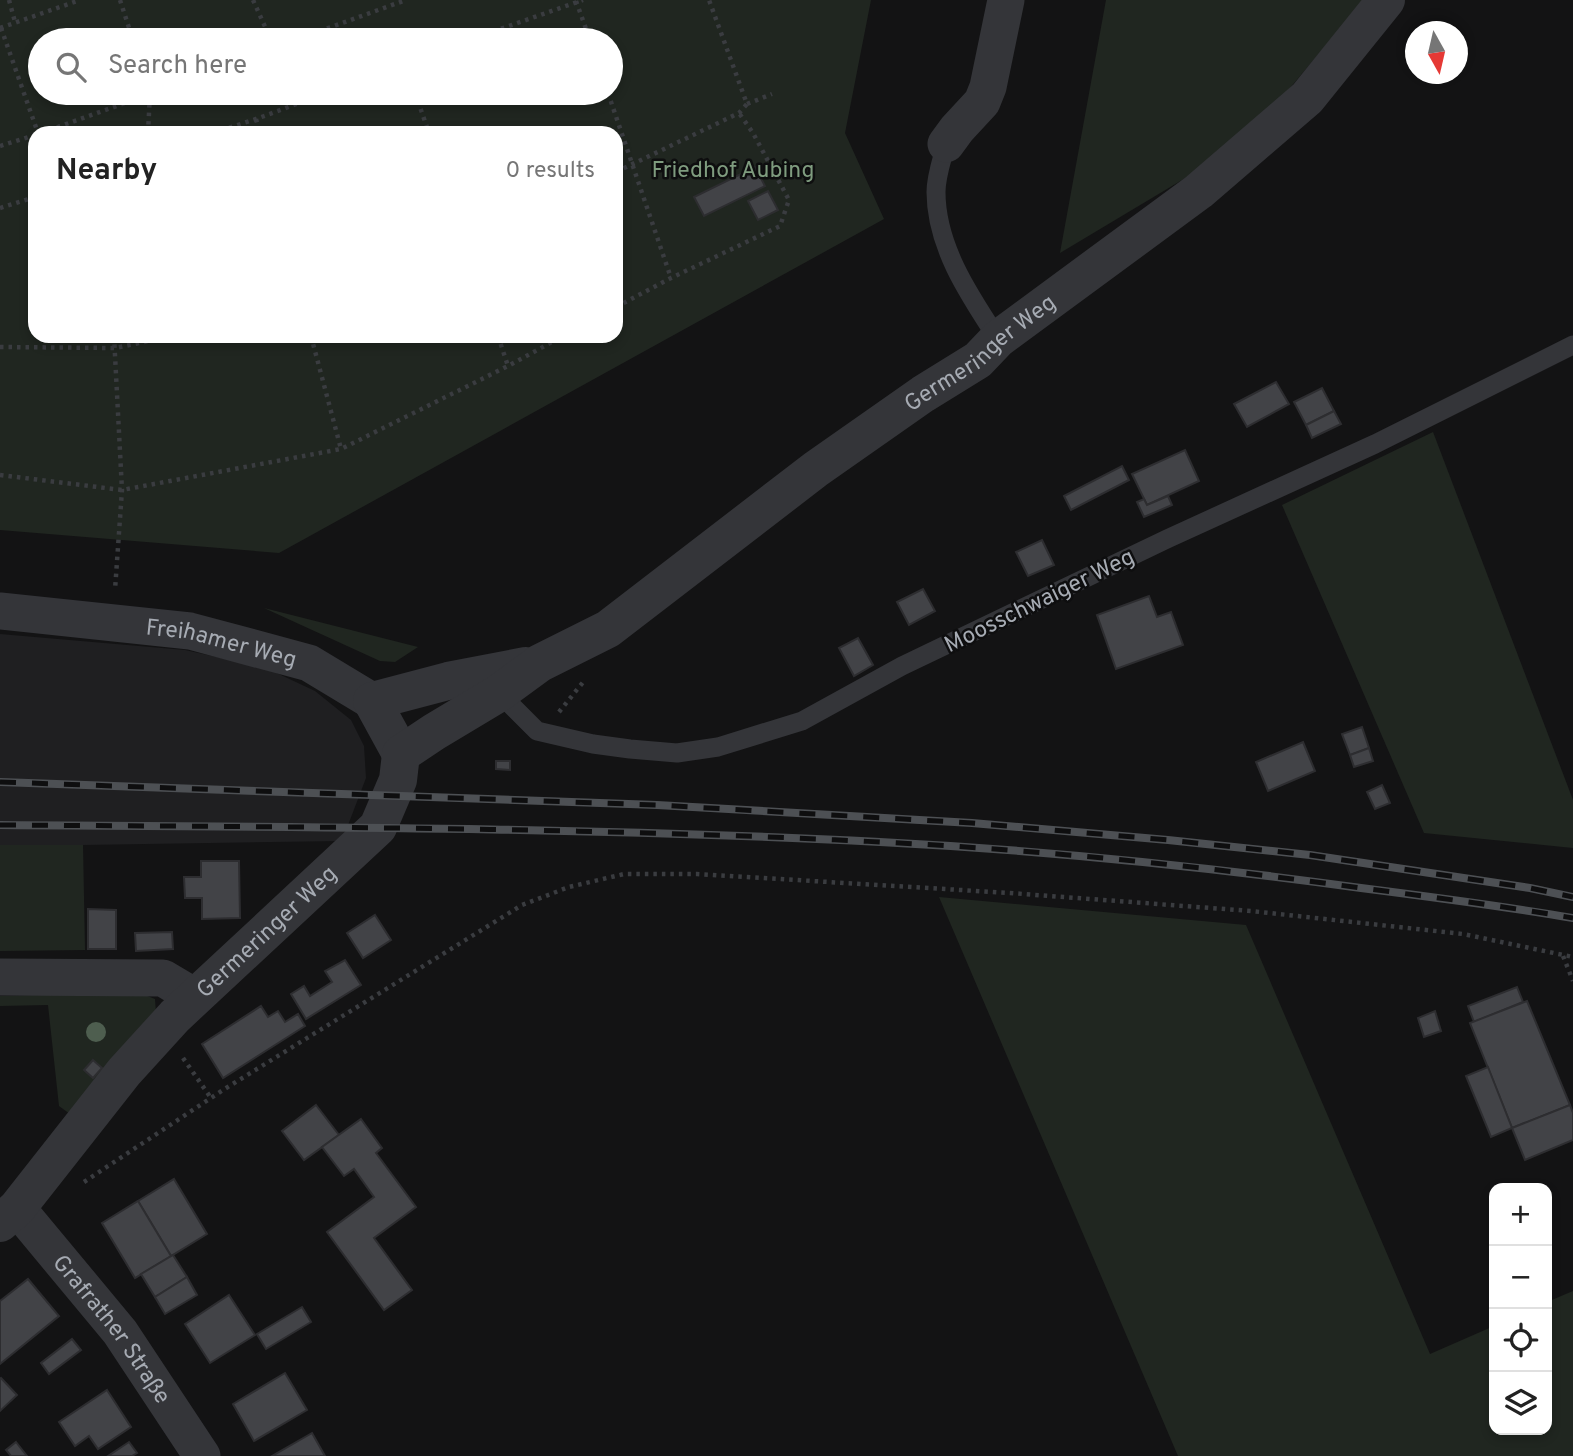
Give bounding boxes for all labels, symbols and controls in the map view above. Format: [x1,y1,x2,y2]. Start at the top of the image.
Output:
north arrow [1405,21,1468,84]
search box [28,28,623,105]
icon: search [52,48,90,86]
text: Search here [108,50,247,83]
text: Nearby [56,153,157,190]
text: 0 results [506,157,595,186]
park label: Friedhof Aubing [651,157,815,186]
street label: Germeringer Weg [899,289,1063,420]
street label: Moosschwaiger Weg [940,544,1140,661]
street label: Freihamer Weg [144,614,299,676]
street label: Germeringer Weg [191,860,344,1005]
map controls [1489,1183,1552,1435]
button: + [1489,1183,1552,1246]
button: − [1489,1246,1552,1309]
street label: Grafrather Straße [45,1250,176,1410]
button: locate [1489,1309,1552,1372]
button: layers [1489,1372,1552,1435]

